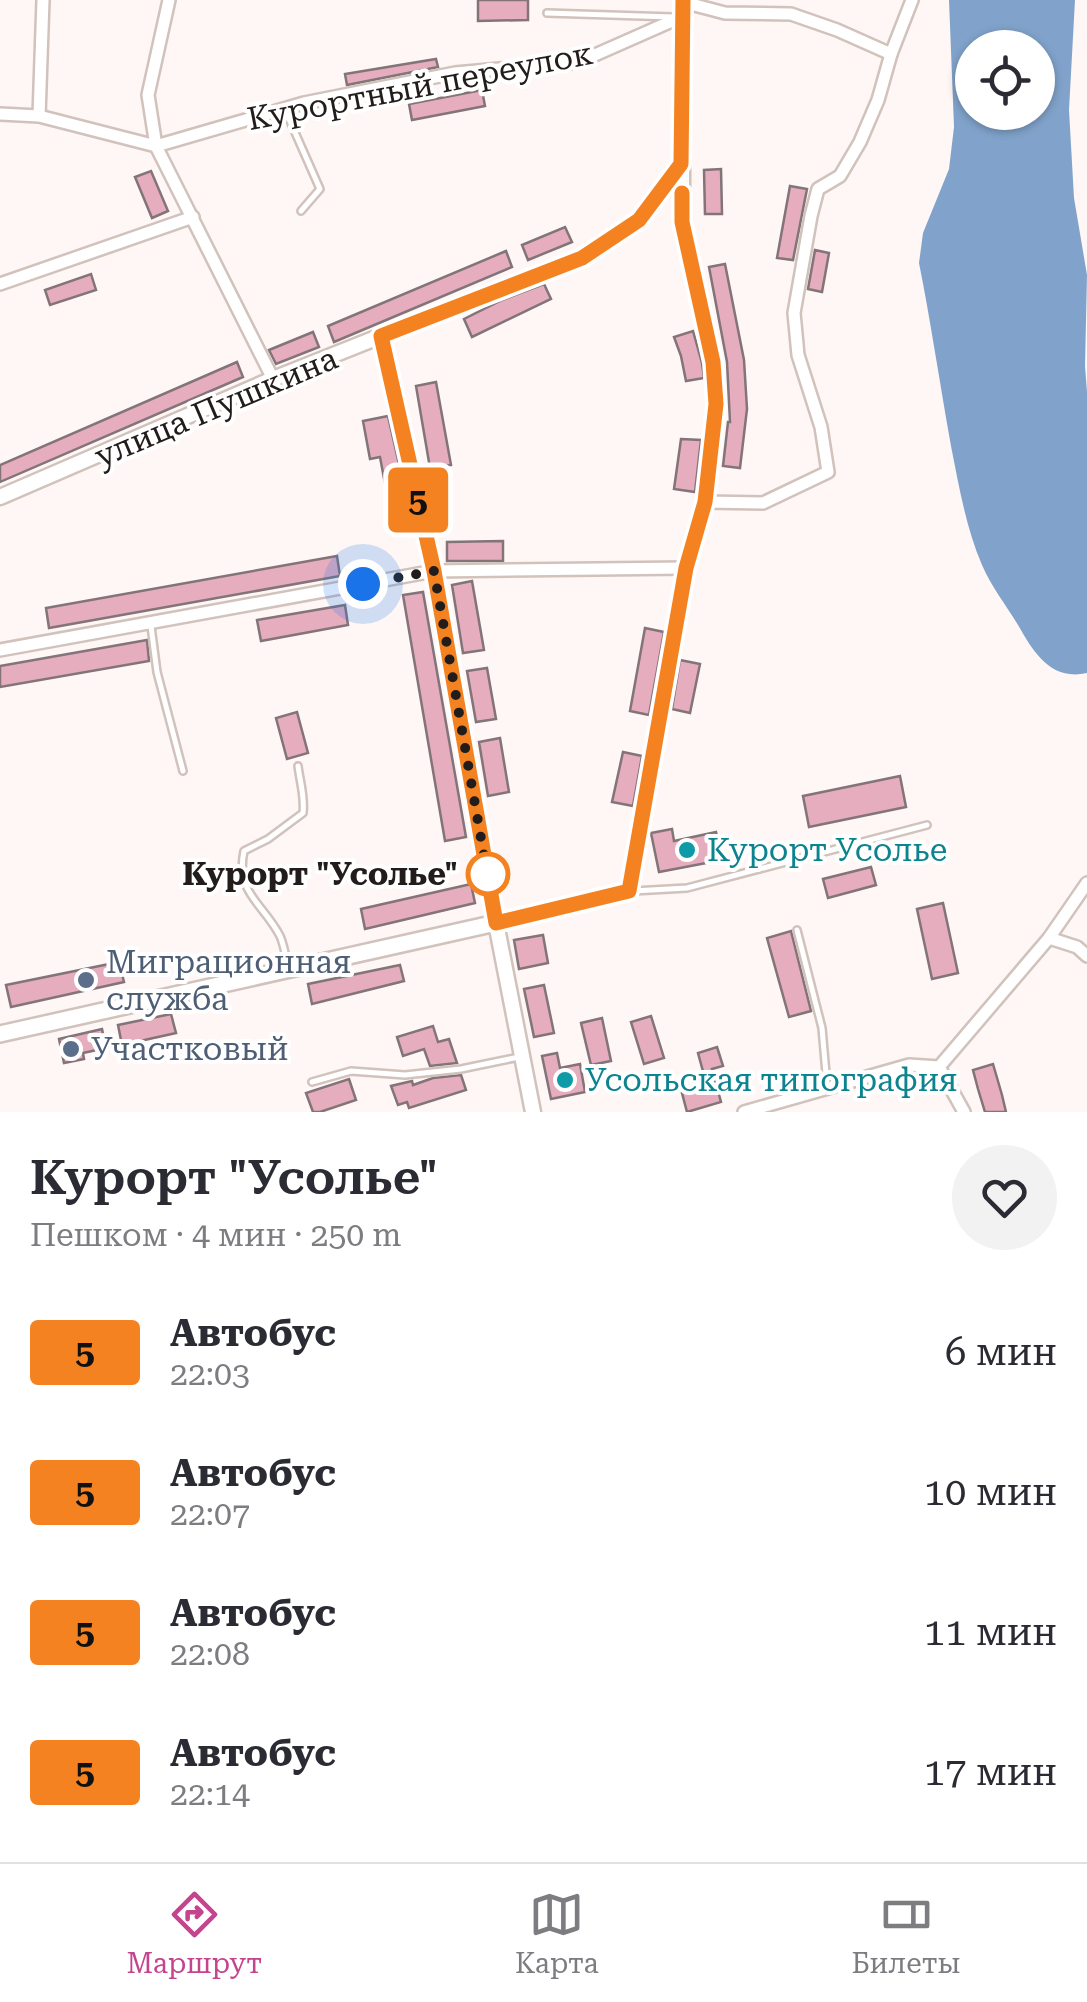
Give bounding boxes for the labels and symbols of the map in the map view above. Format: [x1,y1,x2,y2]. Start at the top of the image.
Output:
street label: Курортный переулок [244,34,596,138]
street label: улица Пушкина [89,339,343,475]
line badge: 5 [386,468,450,532]
your location [338,559,388,609]
place label: Курорт Усолье [707,831,947,869]
marker: Курорт Усолье [676,839,698,861]
marker: Курорт "Усолье" [467,853,509,895]
place label: Курорт "Усолье" [182,855,458,893]
place label: Миграционная служба [106,943,351,1018]
marker: Миграционная служба [75,969,97,991]
place label: Участковый [91,1030,288,1068]
marker: Участковый [60,1038,82,1060]
place label: Усольская типография [585,1061,957,1099]
marker: Усольская типография [554,1069,576,1091]

